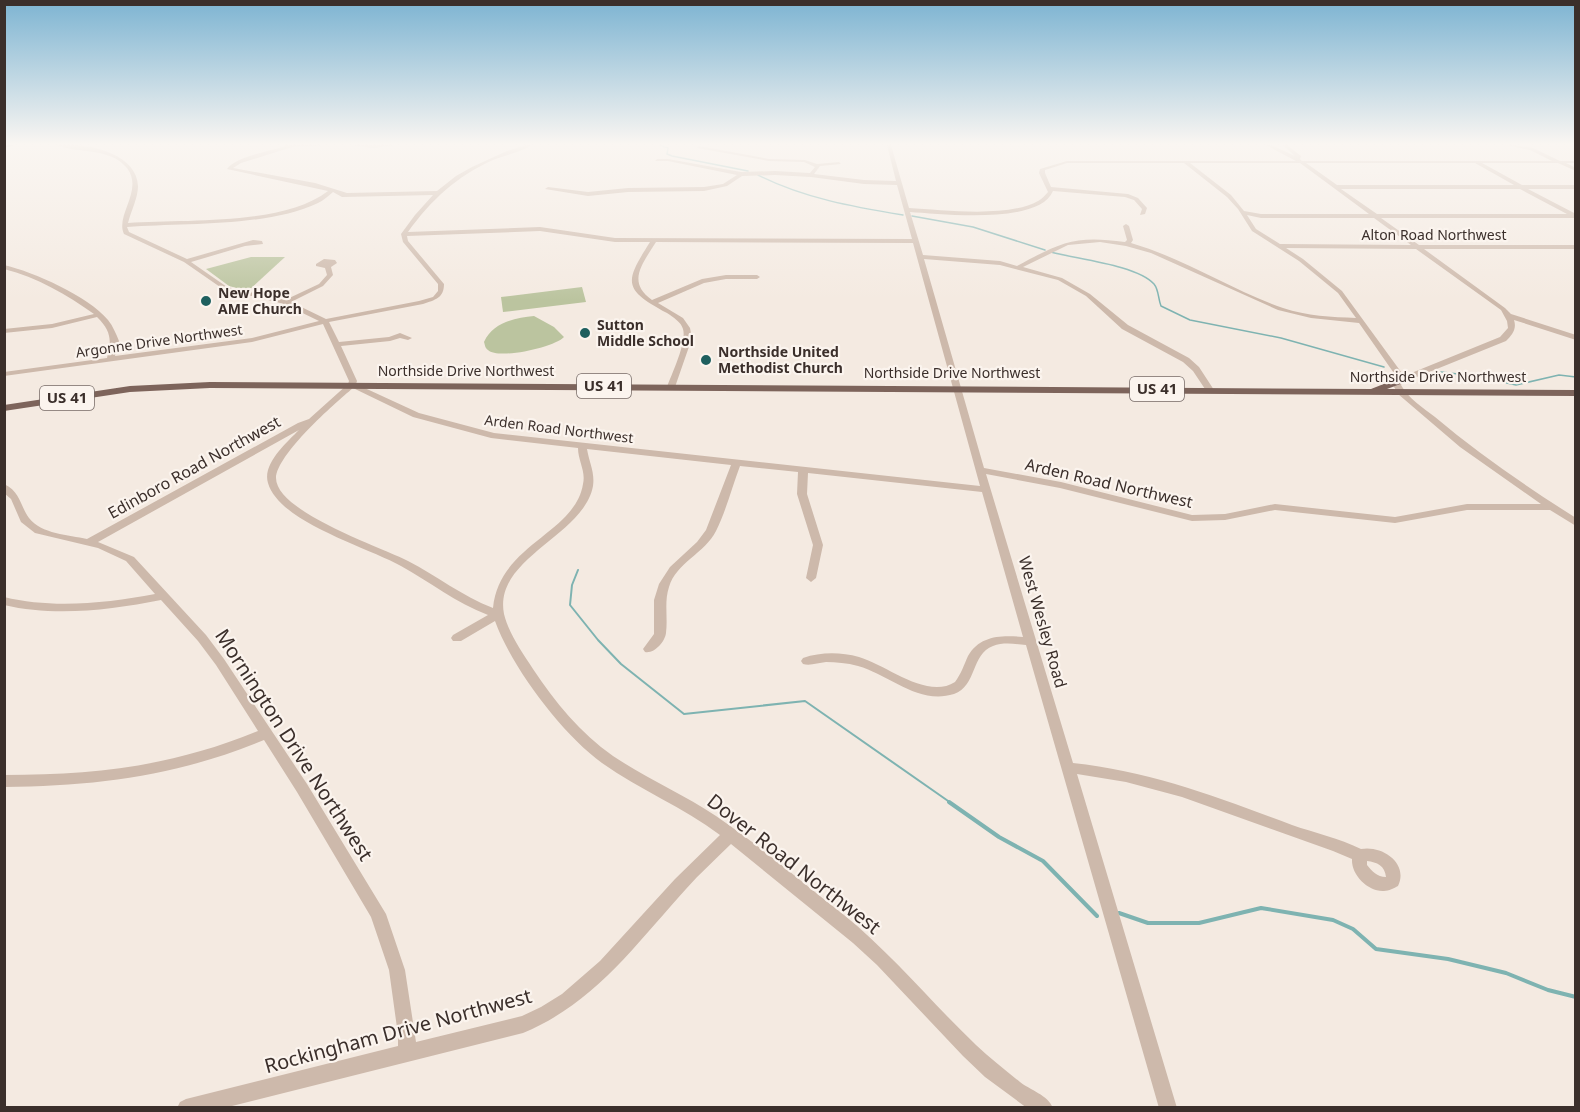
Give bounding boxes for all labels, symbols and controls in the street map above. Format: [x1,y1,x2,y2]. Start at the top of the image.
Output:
street label: Alton Road Northwest [1362,225,1506,244]
place label: New Hope AME Church [218,283,302,318]
marker: New Hope AME Church [199,294,213,308]
place label: Sutton Middle School [597,315,694,350]
street label: Argonne Drive Northwest [74,319,243,362]
marker: Sutton Middle School [578,326,592,340]
place label: Northside United Methodist Church [718,342,843,377]
marker: Northside United Methodist Church [699,353,713,367]
street label: Northside Drive Northwest [378,361,554,380]
street label: Northside Drive Northwest [864,363,1040,382]
street label: Northside Drive Northwest [1350,367,1526,386]
road number: US 41 [577,374,631,398]
road number: US 41 [1130,377,1184,401]
road number: US 41 [40,386,94,410]
street label: Edinboro Road Northwest [104,410,284,524]
street label: Arden Road Northwest [484,410,635,447]
street label: Arden Road Northwest [1023,453,1195,513]
street label: West Wesley Road [1014,554,1072,690]
street label: Mornington Drive Northwest [209,624,380,866]
street label: Dover Road Northwest [702,787,887,940]
street label: Rockingham Drive Northwest [261,982,535,1079]

